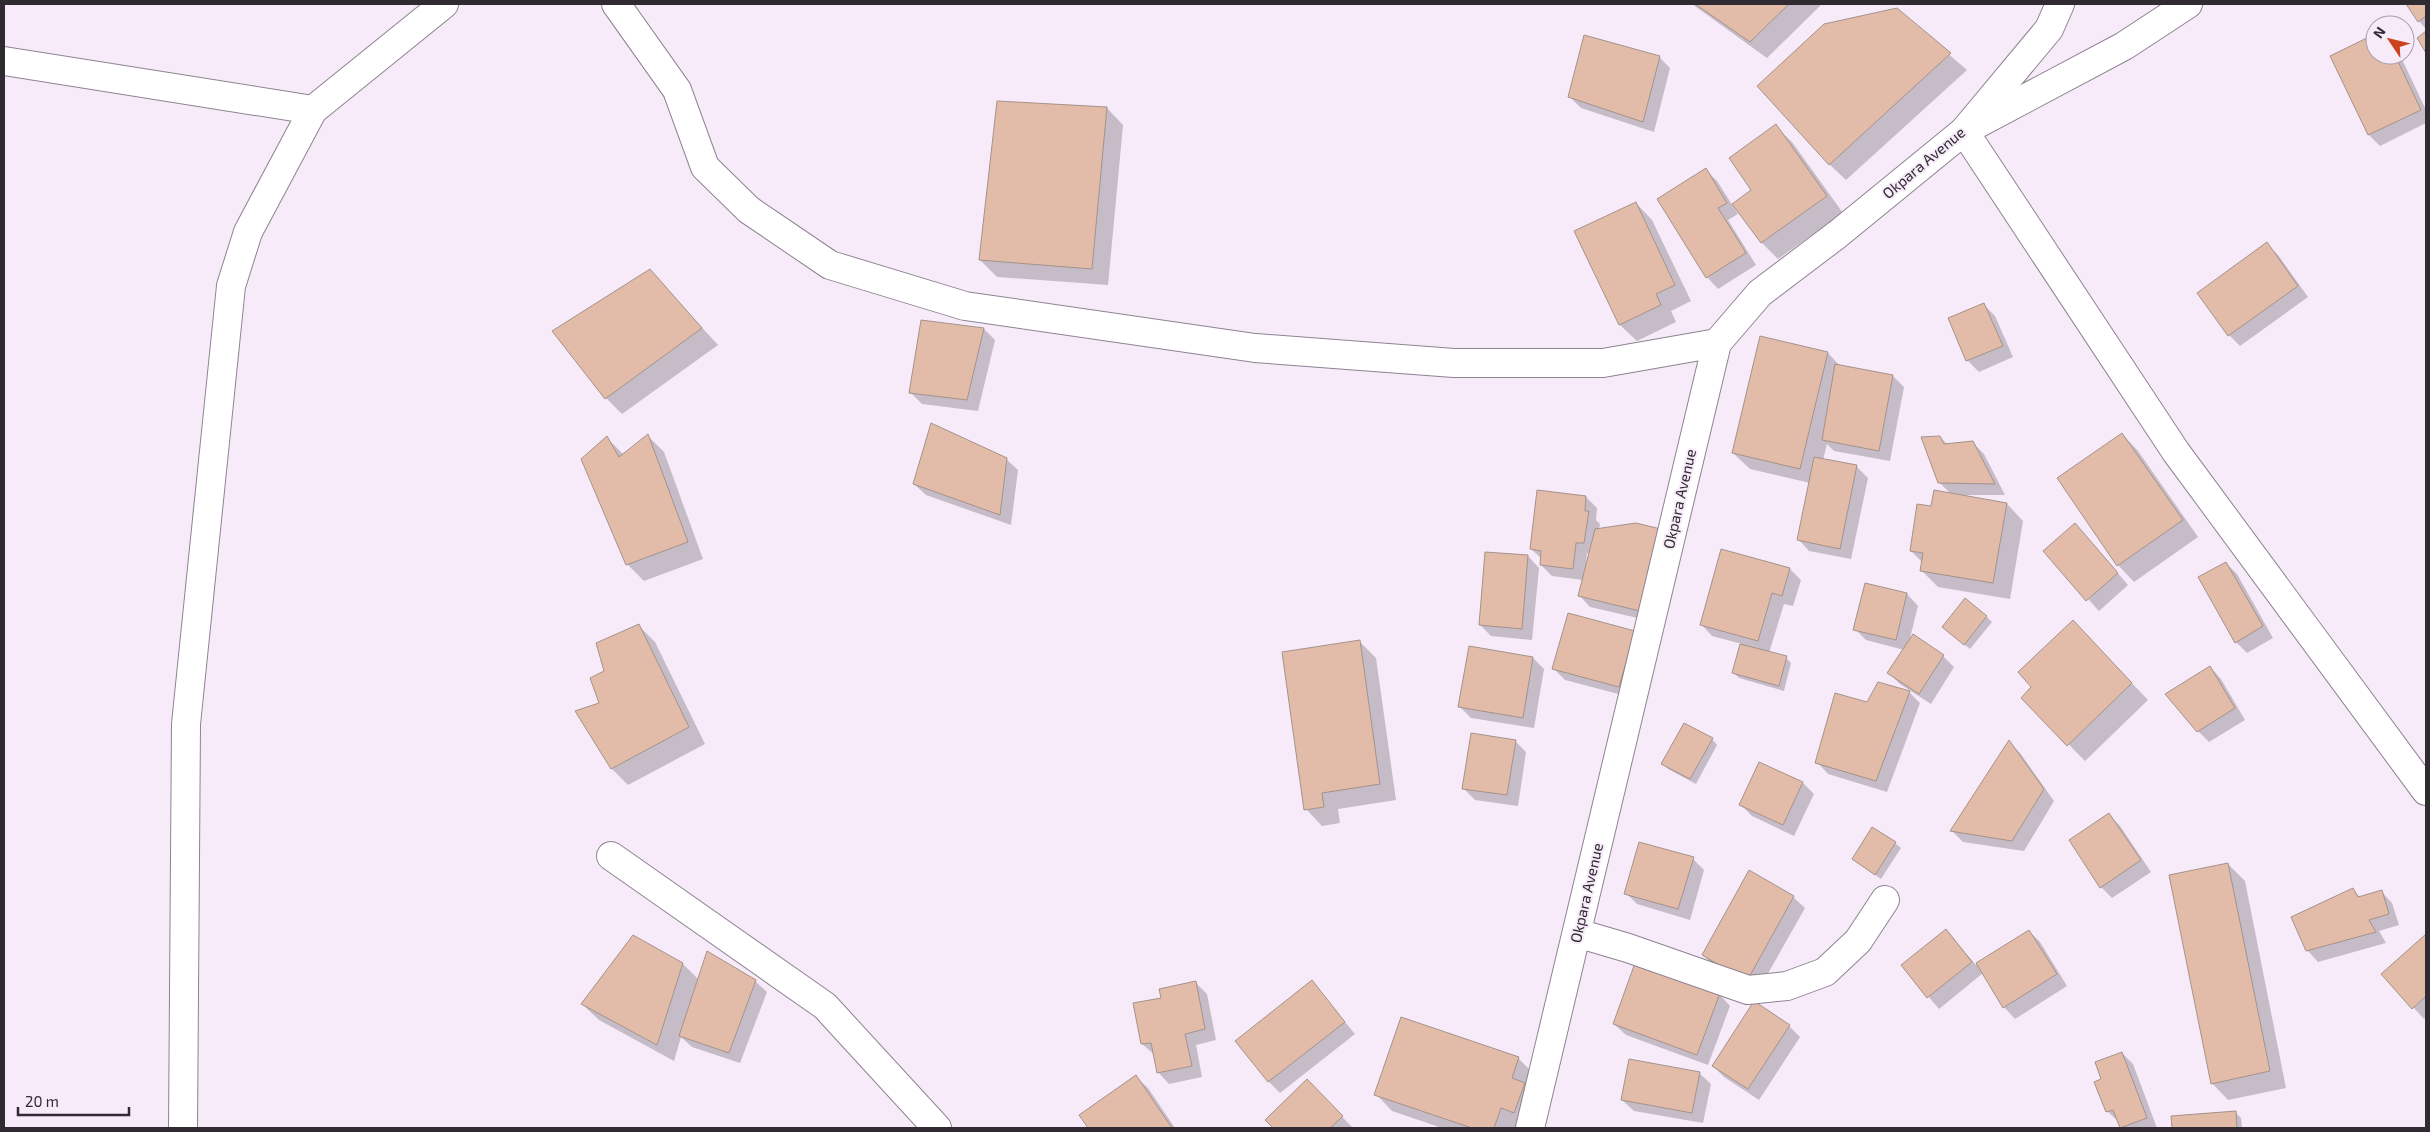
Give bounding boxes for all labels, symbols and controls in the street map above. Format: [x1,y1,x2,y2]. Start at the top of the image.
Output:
north arrow [2365,15,2415,65]
text: N [2369,23,2389,41]
street label: Okpara Avenue [1878,123,1968,202]
street label: Okpara Avenue [1659,447,1699,551]
street label: Okpara Avenue [1566,841,1606,945]
scale bar [18,1084,129,1116]
text: 20 m [25,1092,59,1110]

